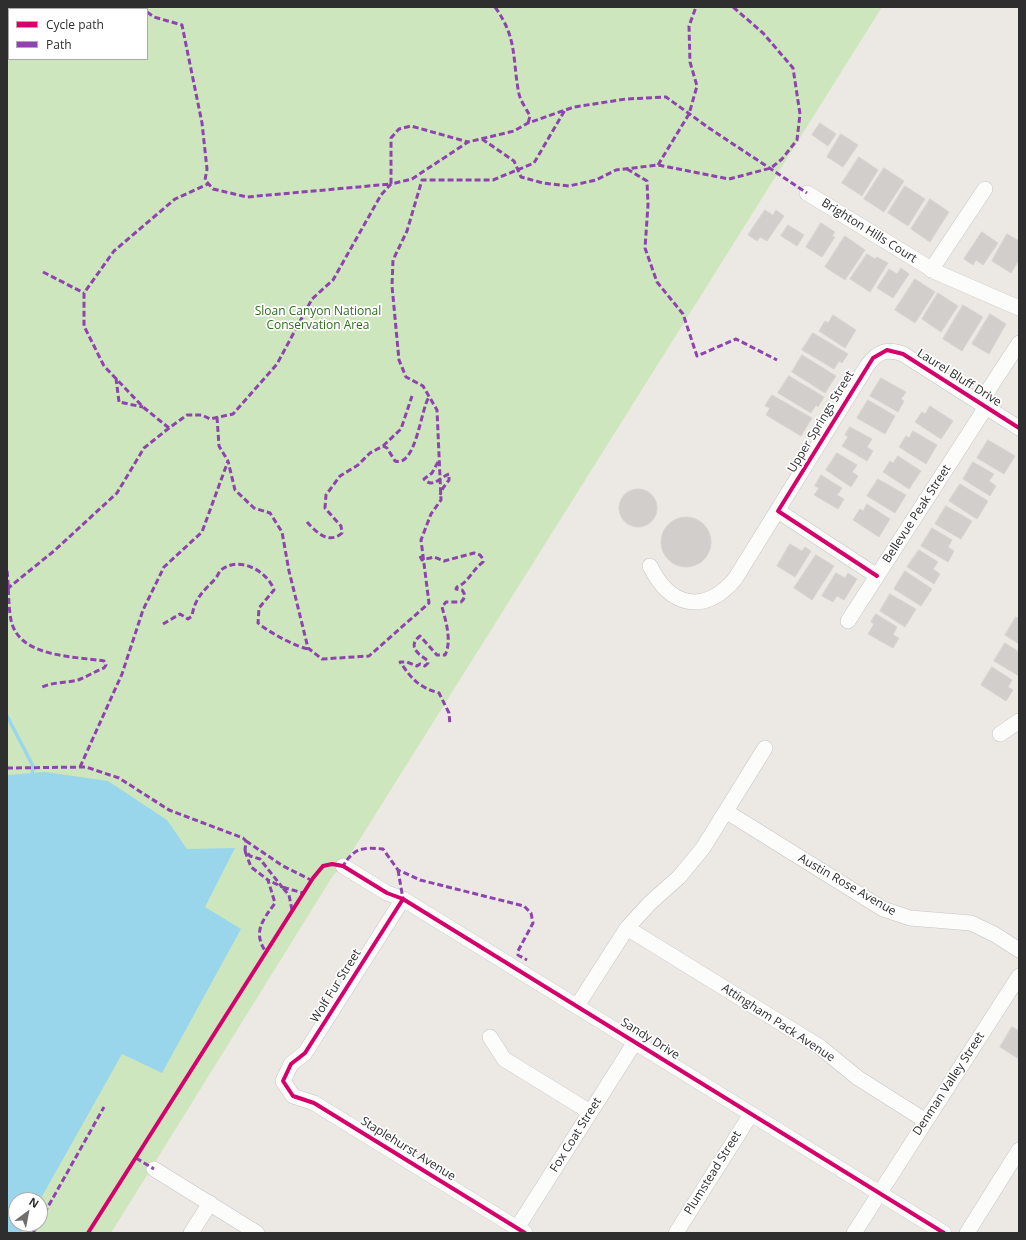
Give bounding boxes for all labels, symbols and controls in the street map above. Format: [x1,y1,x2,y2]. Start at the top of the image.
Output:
legend [8,8,148,60]
text: Cycle path [46,16,104,33]
text: Path [46,36,72,53]
street label: Brighton Hills Court [819,196,919,266]
park label: Sloan Canyon National Conservation Area [255,305,381,333]
street label: Laurel Bluff Drive [914,346,1004,410]
street label: Upper Springs Street [785,368,857,476]
street label: Bellevue Peak Street [880,462,954,566]
street label: Austin Rose Avenue [796,851,898,919]
street label: Wolf Fur Street [308,947,364,1025]
street label: Attingham Pack Avenue [719,981,837,1065]
street label: Sandy Drive [618,1015,682,1063]
street label: Denman Valley Street [910,1030,988,1138]
street label: Fox Coat Street [547,1095,605,1175]
street label: Staplehurst Avenue [358,1114,458,1184]
street label: Plumstead Street [681,1128,745,1218]
north arrow [8,1192,48,1232]
text: N [26,1194,42,1211]

